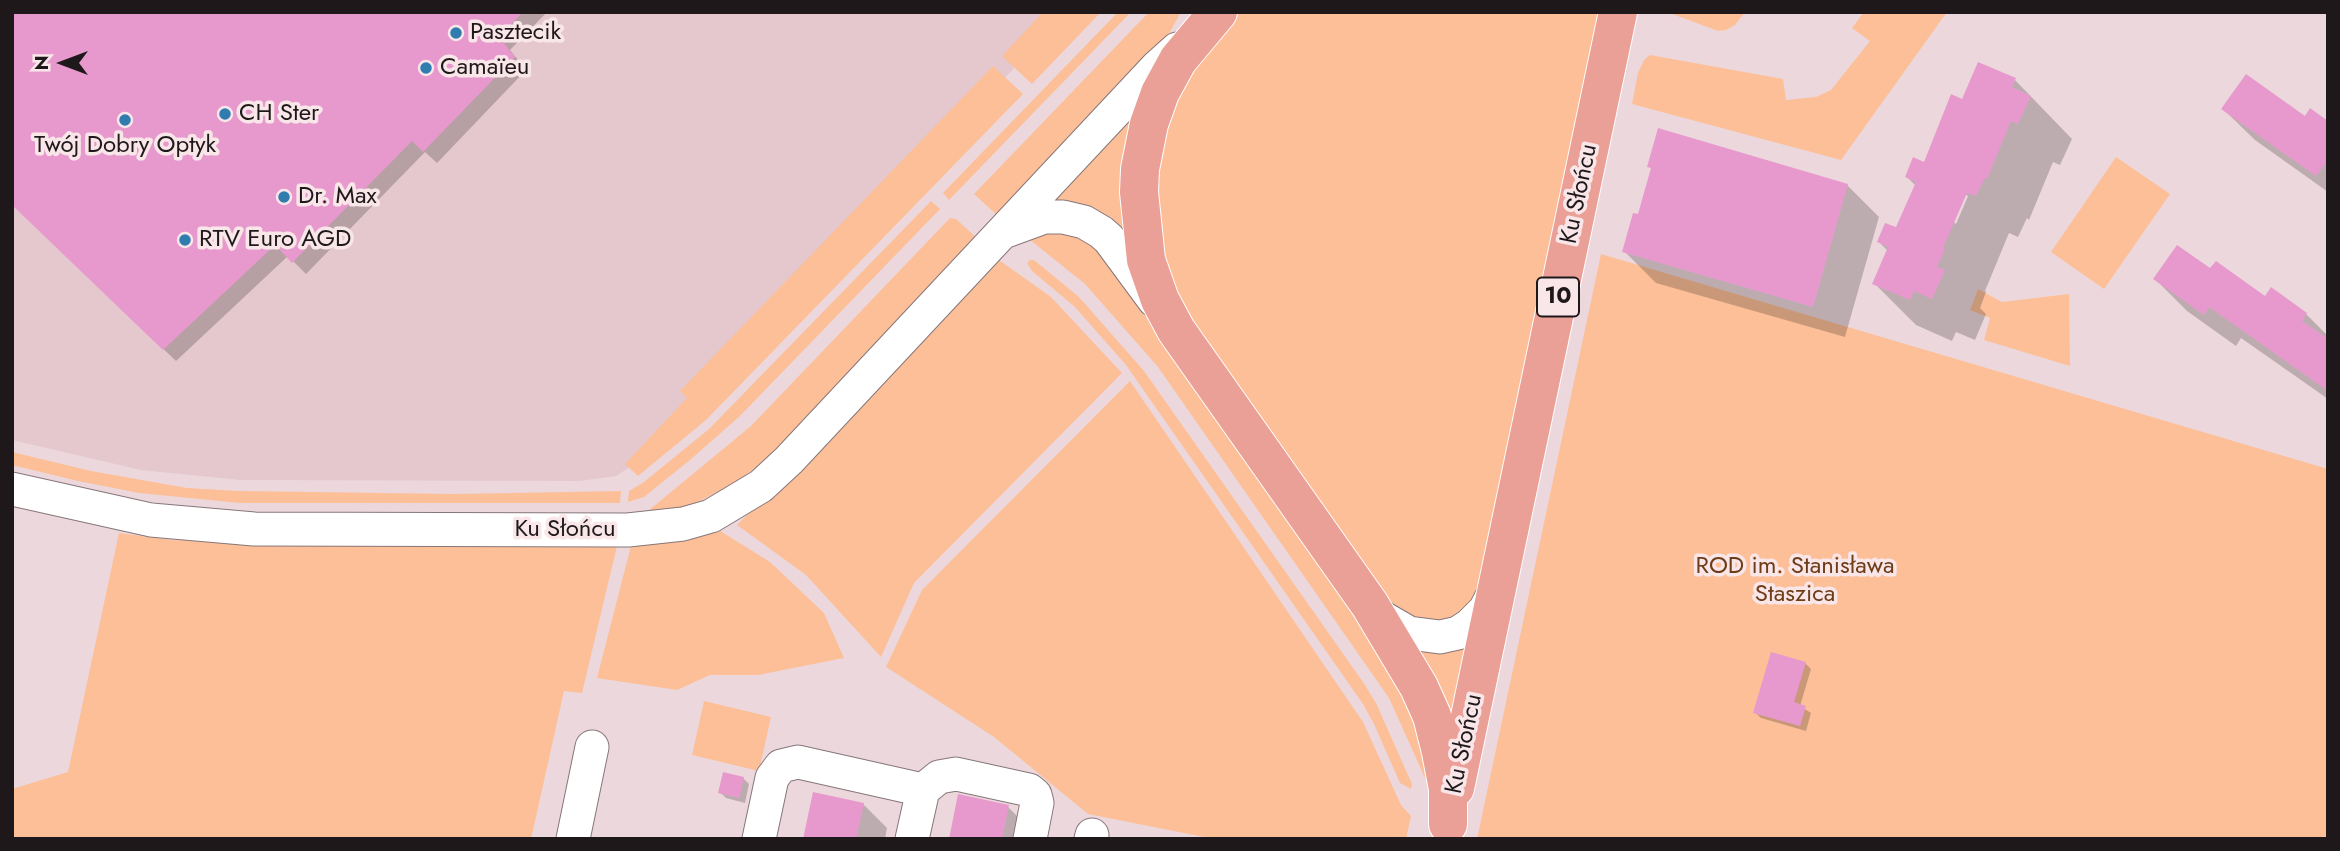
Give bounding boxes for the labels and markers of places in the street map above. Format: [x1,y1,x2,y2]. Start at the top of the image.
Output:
place label: Pasztecik [470,19,561,47]
marker: Pasztecik [448,25,464,41]
place label: Camaïeu [440,54,529,82]
marker: Camaïeu [418,60,434,76]
place label: CH Ster [239,100,319,128]
marker: CH Ster [217,106,233,122]
marker: Twój Dobry Optyk [117,112,133,128]
place label: Twój Dobry Optyk [34,132,216,160]
place label: Dr. Max [298,183,377,211]
marker: Dr. Max [276,189,292,205]
place label: RTV Euro AGD [199,226,351,254]
marker: RTV Euro AGD [177,232,193,248]

